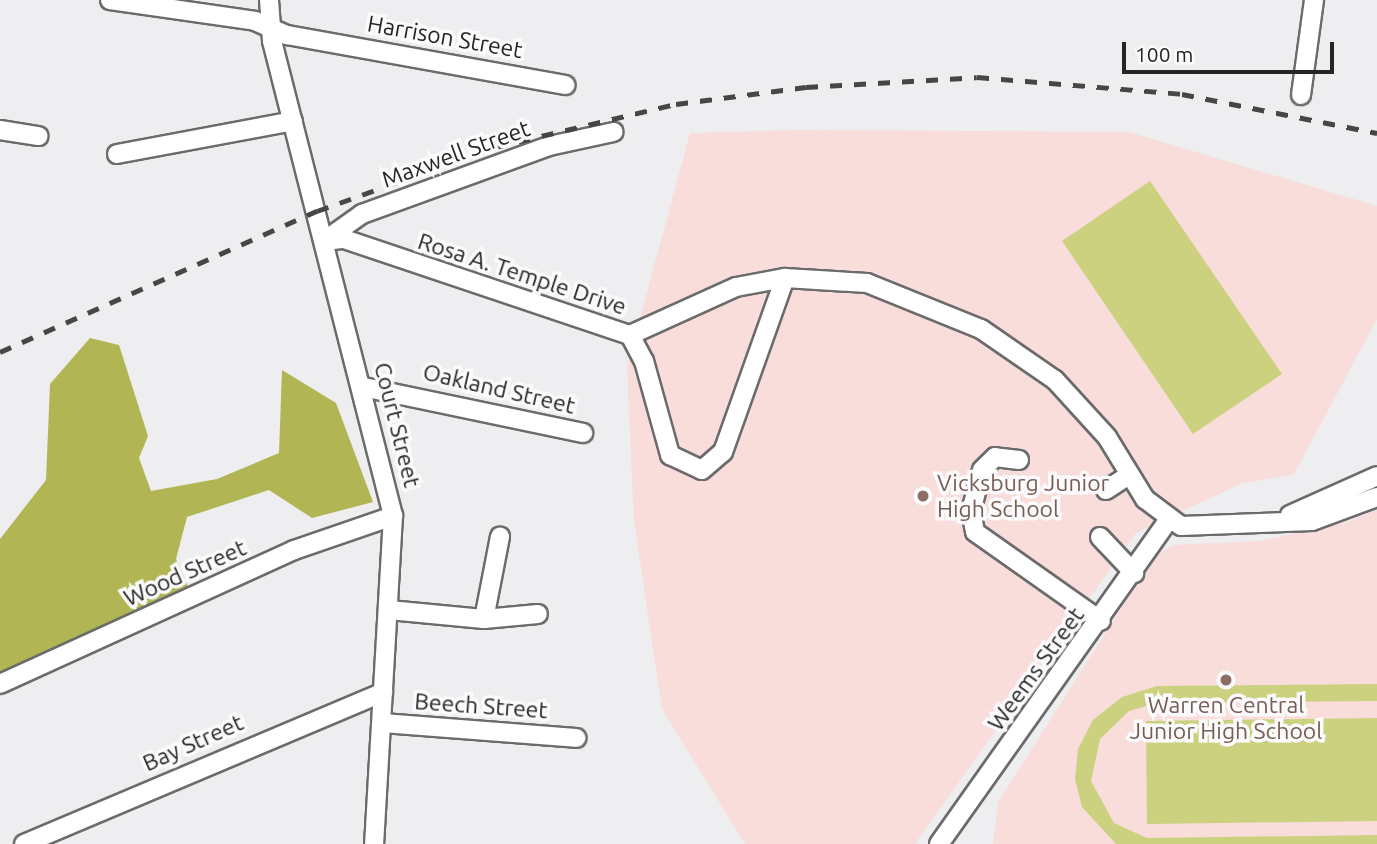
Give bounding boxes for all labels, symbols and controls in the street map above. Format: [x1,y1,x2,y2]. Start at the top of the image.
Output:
street label: Harrison Street [365,10,525,64]
scale bar [1125,28,1337,72]
text: 100 m [1135,42,1193,66]
street label: Maxwell Street [378,114,534,194]
street label: Rosa A. Temple Drive [414,227,630,321]
street label: Oakland Street [420,358,578,420]
street label: Court Street [368,360,426,490]
place label: Vicksburg Junior High School [937,469,1109,523]
marker: Vicksburg Junior High School [915,488,931,504]
street label: Wood Street [120,534,250,612]
street label: Weems Street [982,602,1090,736]
marker: Warren Central Junior High School [1218,672,1234,688]
street label: Beech Street [414,688,548,724]
place label: Warren Central Junior High School [1130,691,1322,745]
street label: Bay Street [139,709,247,777]

